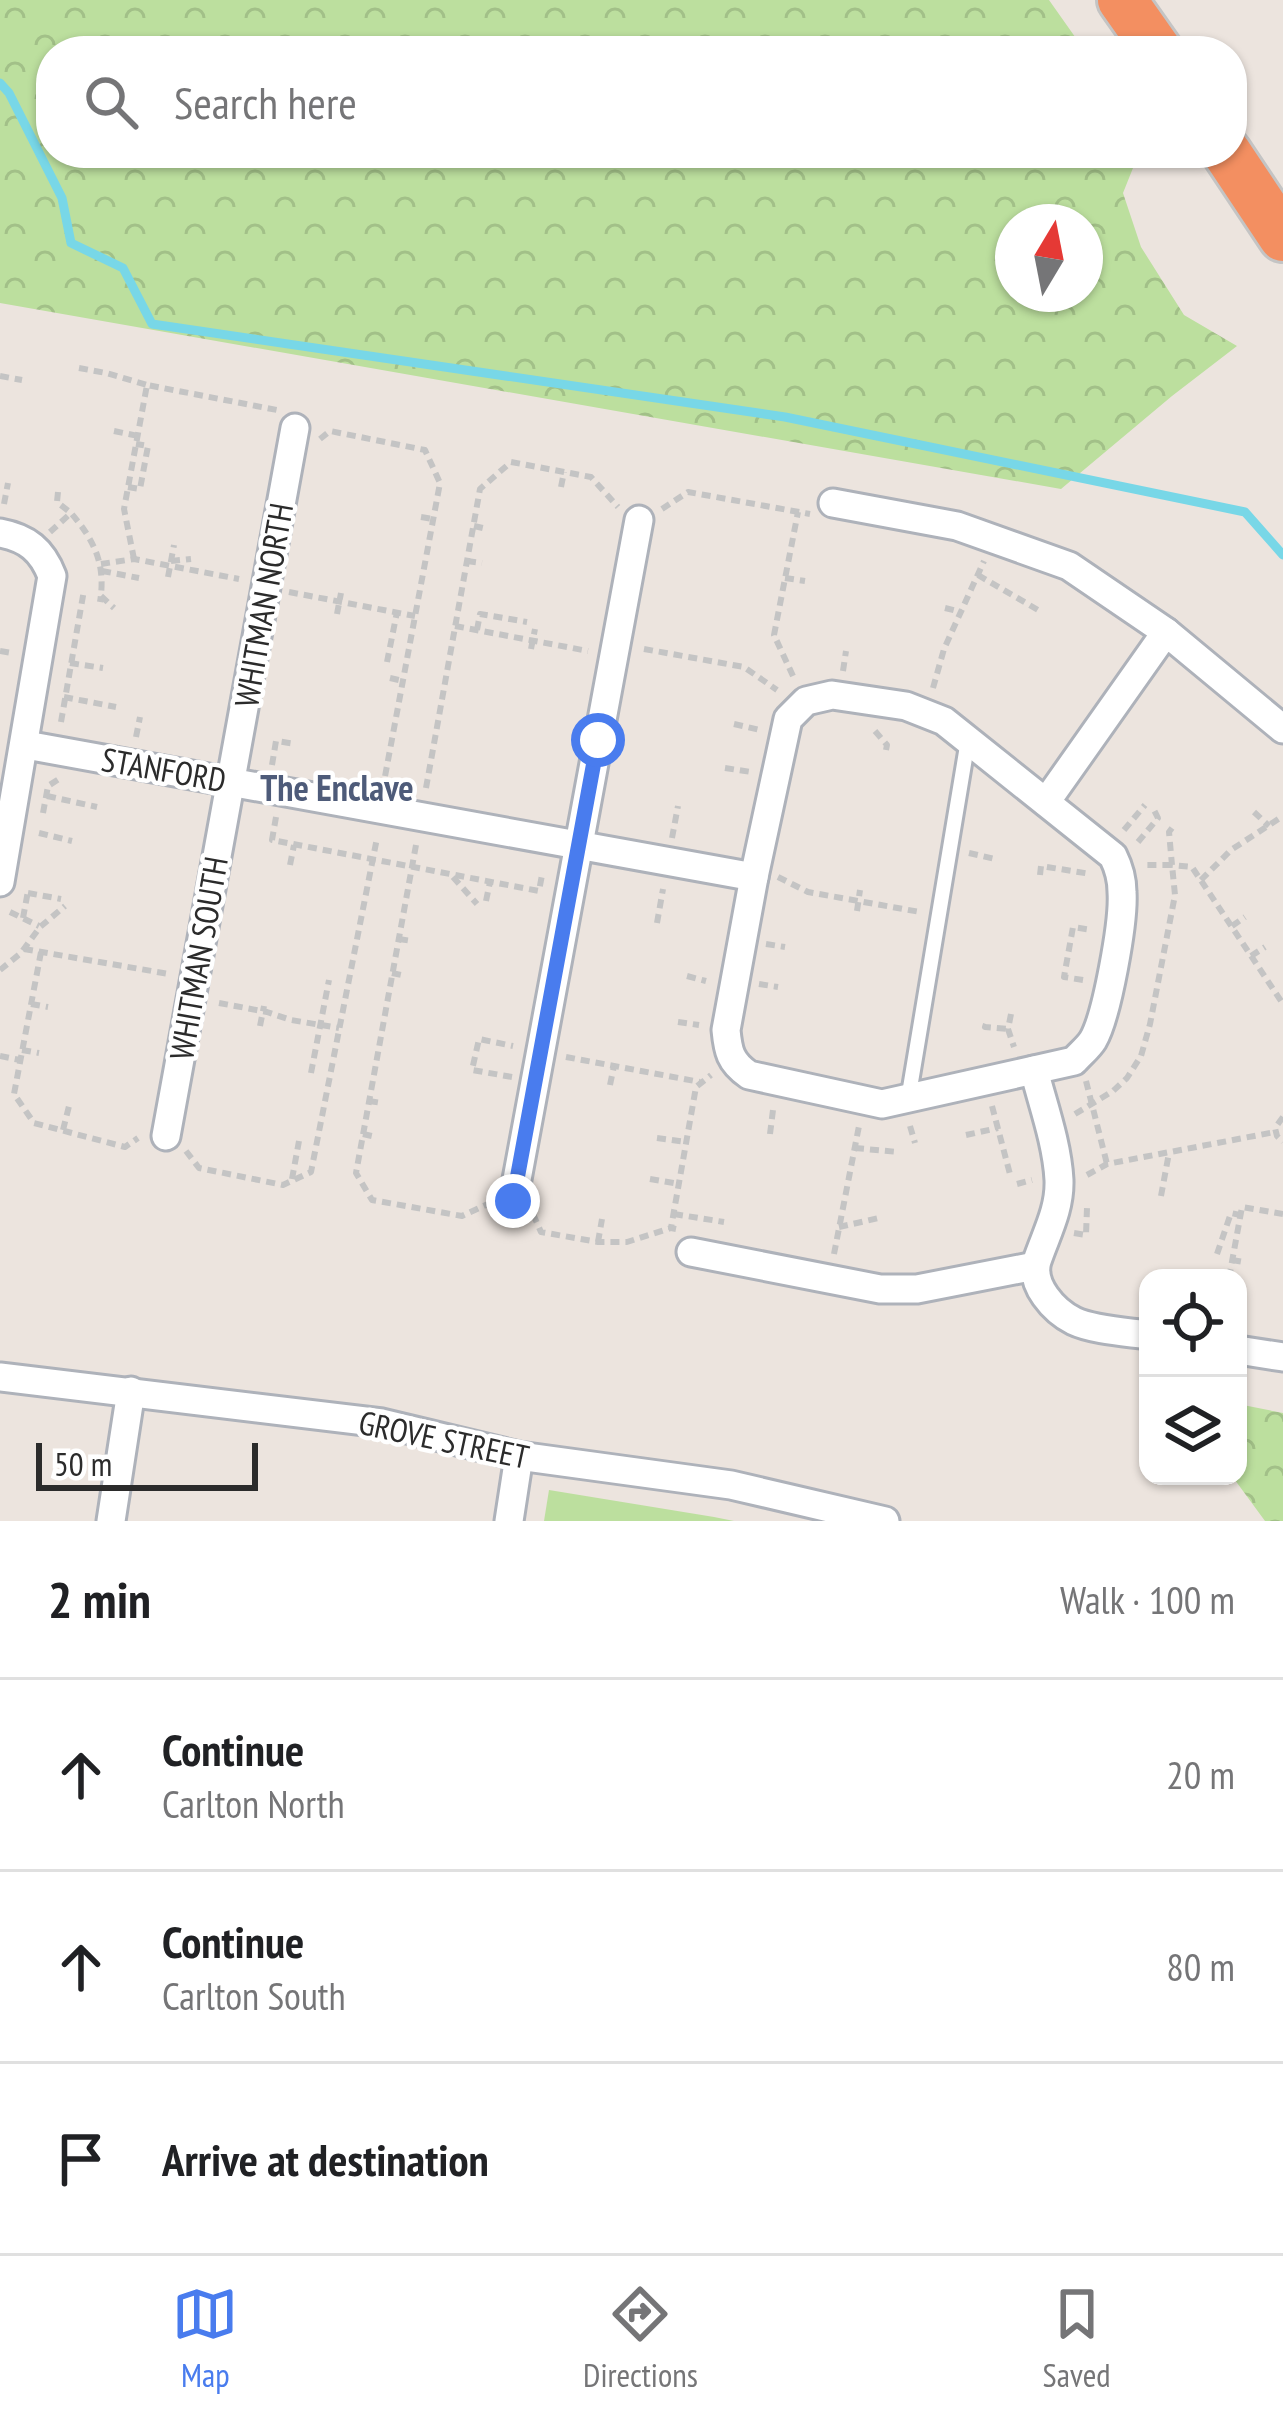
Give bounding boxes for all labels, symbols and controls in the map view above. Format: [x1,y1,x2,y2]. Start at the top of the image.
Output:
search box [36,36,1247,168]
icon: search [78,69,144,135]
text: Search here [174,73,357,131]
north arrow [995,204,1103,312]
street label: WHITMAN NORTH [224,500,302,710]
route start [571,713,625,767]
street label: STANFORD [99,737,229,801]
district label: The Enclave [260,764,414,811]
street label: WHITMAN SOUTH [159,853,237,1063]
route end [486,1174,540,1228]
map controls [1139,1269,1247,1485]
button: locate [1139,1269,1247,1377]
button: layers [1139,1377,1247,1485]
street label: GROVE STREET [355,1400,533,1478]
scale bar [36,1437,258,1490]
text: 50 m [54,1442,112,1485]
text: 2 min [48,1566,151,1632]
text: Walk · 100 m [1060,1574,1235,1625]
text: Continue [162,1720,304,1778]
icon: ahead [48,1742,114,1808]
text: 20 m [1166,1749,1235,1800]
text: Carlton North [162,1778,345,1829]
text: Continue [162,1912,304,1970]
icon: ahead [48,1934,114,2000]
text: 80 m [1166,1941,1235,1992]
text: Carlton South [162,1970,346,2021]
icon: arrive [48,2126,114,2192]
text: Arrive at destination [162,2130,489,2188]
tab: Map [172,2281,238,2396]
tab: Directions [583,2281,698,2396]
tab: Saved [1043,2281,1111,2396]

